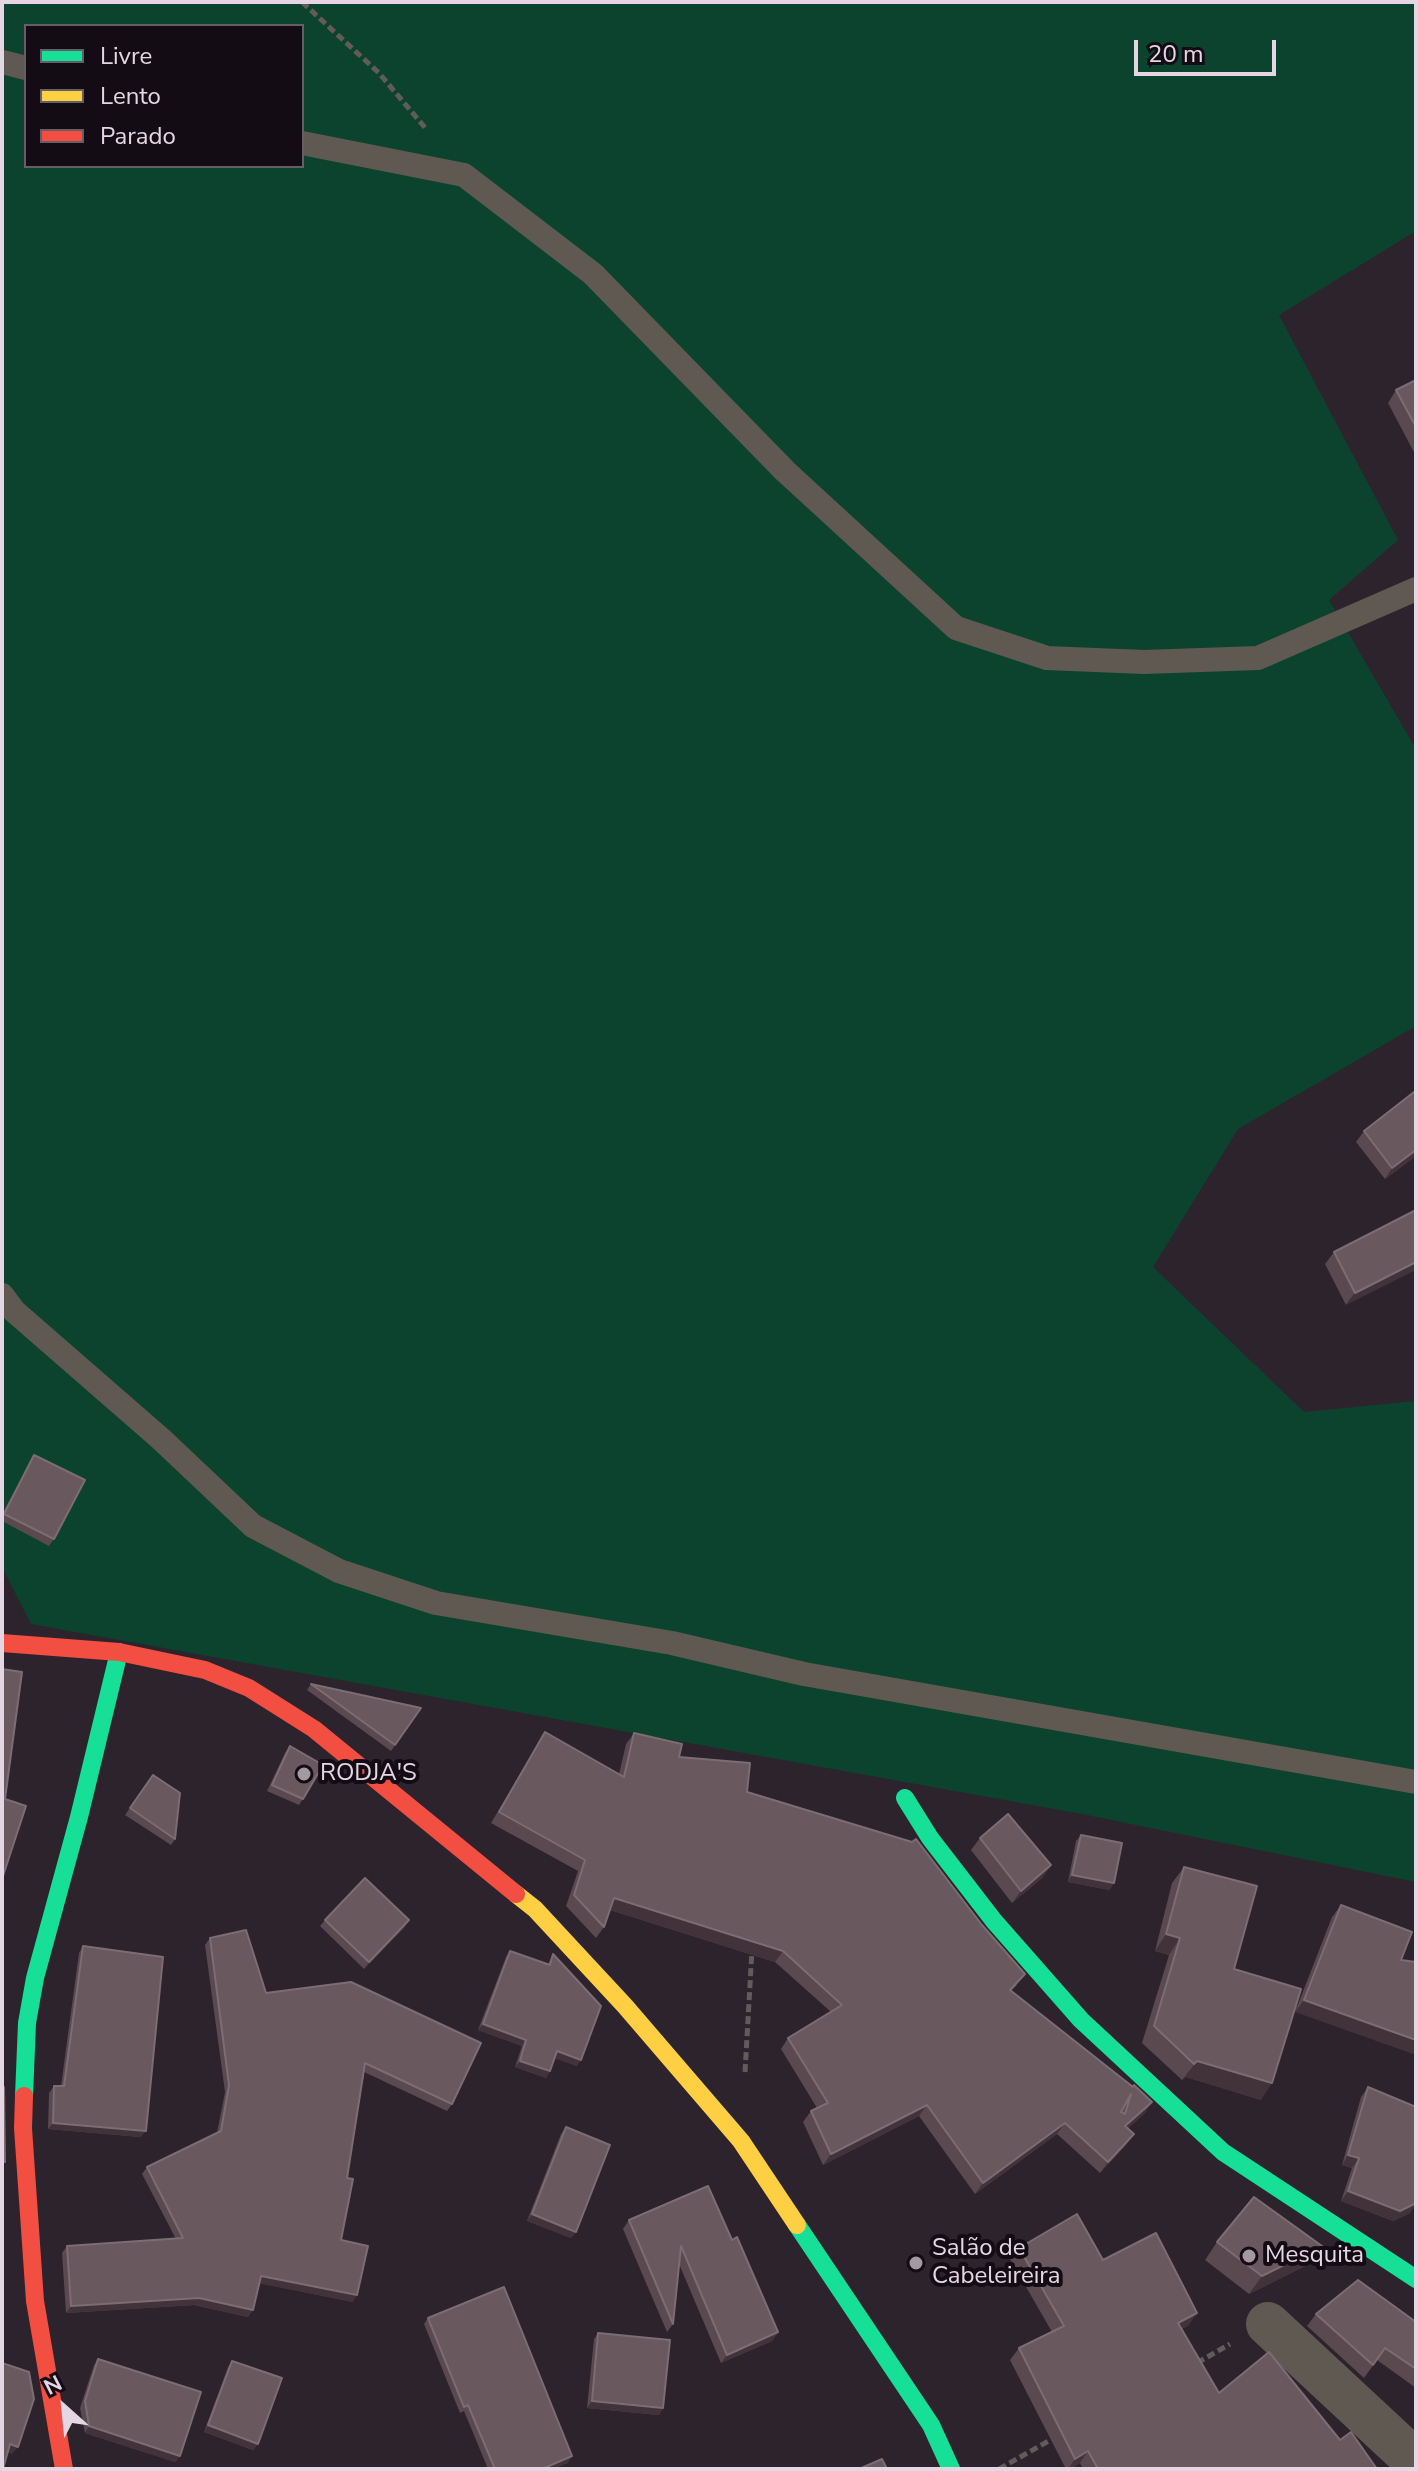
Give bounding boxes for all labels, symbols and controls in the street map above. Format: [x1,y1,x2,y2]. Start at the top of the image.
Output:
legend [24,24,304,168]
scale bar [1138,24,1280,74]
text: 20 m [1148,38,1204,70]
text: Livre [100,40,152,72]
text: Lento [100,80,161,112]
text: Parado [100,120,176,152]
place label: RODJA'S [320,1760,417,1788]
marker: RODJA'S [295,1765,313,1783]
place label: Salão de Cabeleireira [932,2235,1061,2291]
place label: Mesquita [1265,2242,1364,2270]
marker: Mesquita [1240,2247,1258,2265]
marker: Salão de Cabeleireira [907,2254,925,2272]
north arrow [24,2367,104,2447]
text: N [39,2369,67,2403]

